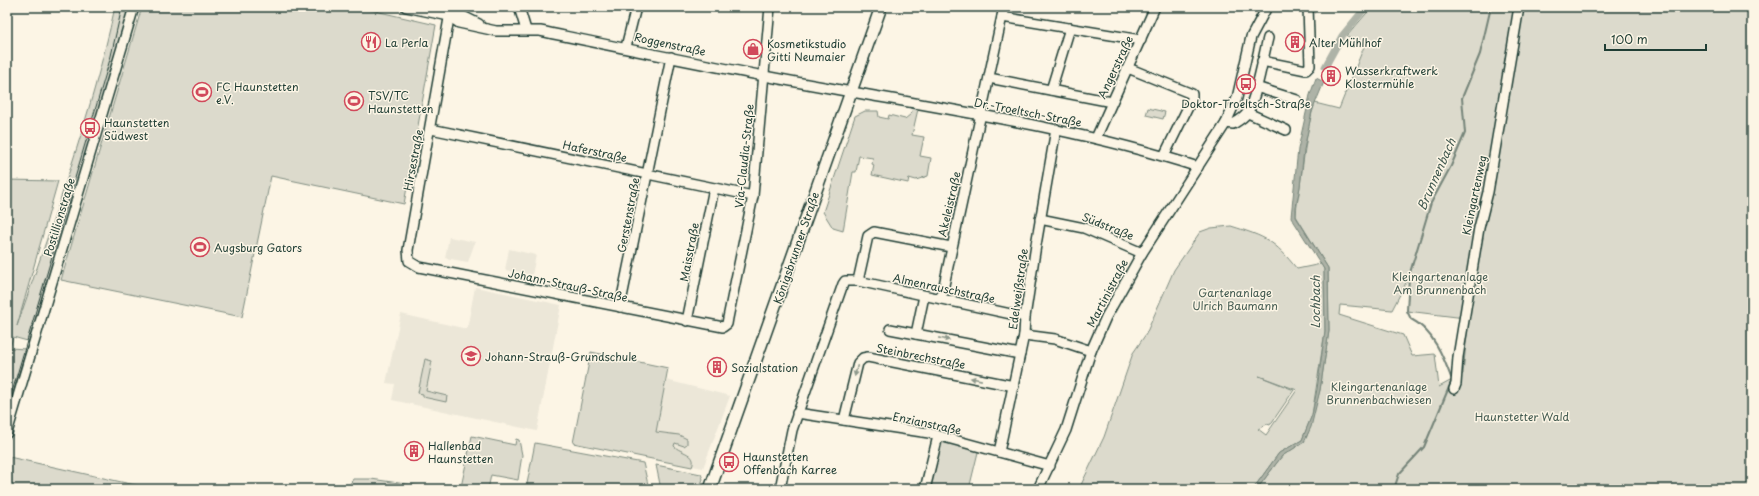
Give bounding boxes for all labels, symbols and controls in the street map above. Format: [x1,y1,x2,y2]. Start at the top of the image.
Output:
scale bar [1605,26,1706,52]
street label: Roggenstraße [633,28,708,60]
text: 100 m [1611,30,1648,48]
restaurant icon: La Perla [360,31,382,53]
building icon: Alter Mühlhof [1284,31,1306,53]
street label: Angerstraße [1093,33,1137,101]
place label: La Perla [385,34,429,51]
place label: Alter Mühlhof [1309,34,1382,51]
place label: Kosmetikstudio Gitti Neumaier [767,35,846,65]
shop icon: Kosmetikstudio Gitti Neumaier [742,38,764,60]
place label: Wasserkraftwerk Klostermühle [1345,62,1438,92]
building icon: Wasserkraftwerk Klostermühle [1320,65,1342,87]
bus stop icon: Doktor-Troeltsch-Straße [1235,73,1257,95]
place label: FC Haunstetten e.V. [216,78,299,108]
sports icon: FC Haunstetten e.V. [191,81,213,103]
place label: TSV/TC Haunstetten [368,87,434,117]
sports icon: TSV/TC Haunstetten [343,90,365,112]
street label: Dr.-Troeltsch-Straße [973,93,1083,131]
place label: Doktor-Troeltsch-Straße [1181,95,1311,112]
street label: Via-Claudia-Straße [730,103,758,209]
place label: Haunstetten Südwest [104,114,170,144]
bus stop icon: Haunstetten Südwest [79,117,101,139]
street label: Hirsestraße [399,128,427,192]
water label: Brunnenbach [1412,134,1460,213]
street label: Haferstraße [561,136,629,166]
street label: Kleingartenweg [1457,153,1491,237]
street label: Akeleistraße [933,170,965,238]
street label: Postillionstraße [39,175,79,259]
street label: Gerstenstraße [612,176,644,254]
street label: Königsbrunner Straße [769,189,823,306]
street label: Südstraße [1079,208,1137,244]
street label: Maisstraße [675,221,703,283]
sports icon: Augsburg Gators [189,236,211,258]
place label: Augsburg Gators [214,239,302,256]
street label: Edelweißstraße [1004,247,1032,331]
street label: Martinistraße [1082,256,1132,330]
street label: Johann-Strauß-Straße [507,264,629,306]
park label: Kleingartenanlage Am Brunnenbach [1392,268,1488,298]
street label: Almenrauschstraße [891,269,997,307]
water label: Lochbach [1306,274,1324,329]
park label: Gartenanlage Ulrich Baumann [1192,284,1278,314]
one-way arrow [938,337,950,343]
street label: Steinbrechstraße [875,339,967,373]
school or university icon: Johann-Strauß-Grundschule [460,345,482,367]
place label: Johann-Strauß-Grundschule [485,348,637,365]
building icon: Sozialstation [706,356,728,378]
place label: Sozialstation [731,359,798,376]
one-way arrow [853,364,859,377]
one-way arrow [970,375,982,381]
park label: Kleingartenanlage Brunnenbachwiesen [1326,378,1432,408]
street label: Enzianstraße [891,407,963,439]
park label: Haunstetter Wald [1475,408,1570,425]
place label: Hallenbad Haunstetten [428,437,494,467]
building icon: Hallenbad Haunstetten [403,440,425,462]
place label: Haunstetten Offenbach Karree [743,448,837,478]
bus stop icon: Haunstetten Offenbach Karree [718,451,740,473]

